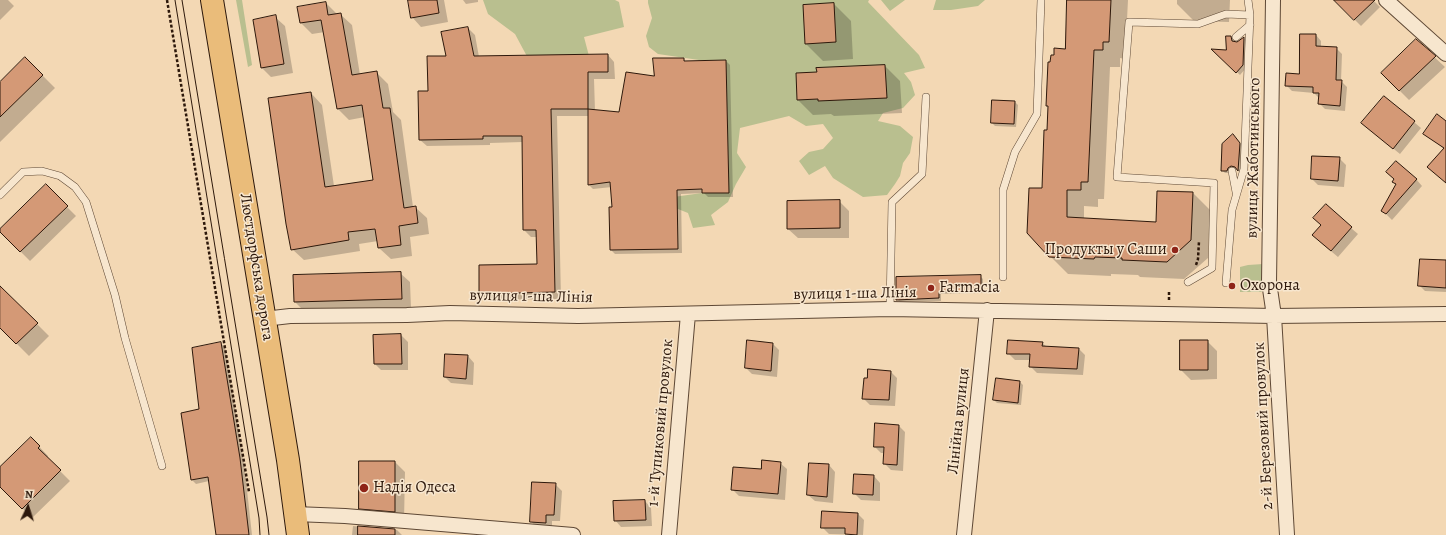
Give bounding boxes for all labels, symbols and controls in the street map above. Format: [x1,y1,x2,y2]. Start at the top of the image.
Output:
street label: вулиця Жаботинського [1243,77,1265,239]
street label: Люстдорфська дорога [235,192,277,342]
place label: Продукты у Саши [1045,240,1167,260]
marker: Продукты у Саши [1170,245,1180,255]
place label: Охорона [1240,276,1300,296]
place label: Farmacia [939,278,1000,298]
marker: Охорона [1227,281,1237,291]
street label: вулиця 1-ша Лінія [793,283,917,305]
marker: Farmacia [926,283,936,293]
street label: вулиця 1-ша Лінія [469,286,593,308]
street label: 1-й Тупиковий провулок [644,338,678,508]
street label: 2-й Березовий провулок [1250,342,1278,510]
street label: Лінійна вулиця [944,367,974,475]
place label: Надія Одеса [373,478,456,498]
marker: Надія Одеса [358,482,370,494]
north arrow [8,487,48,527]
text: N [24,487,33,502]

